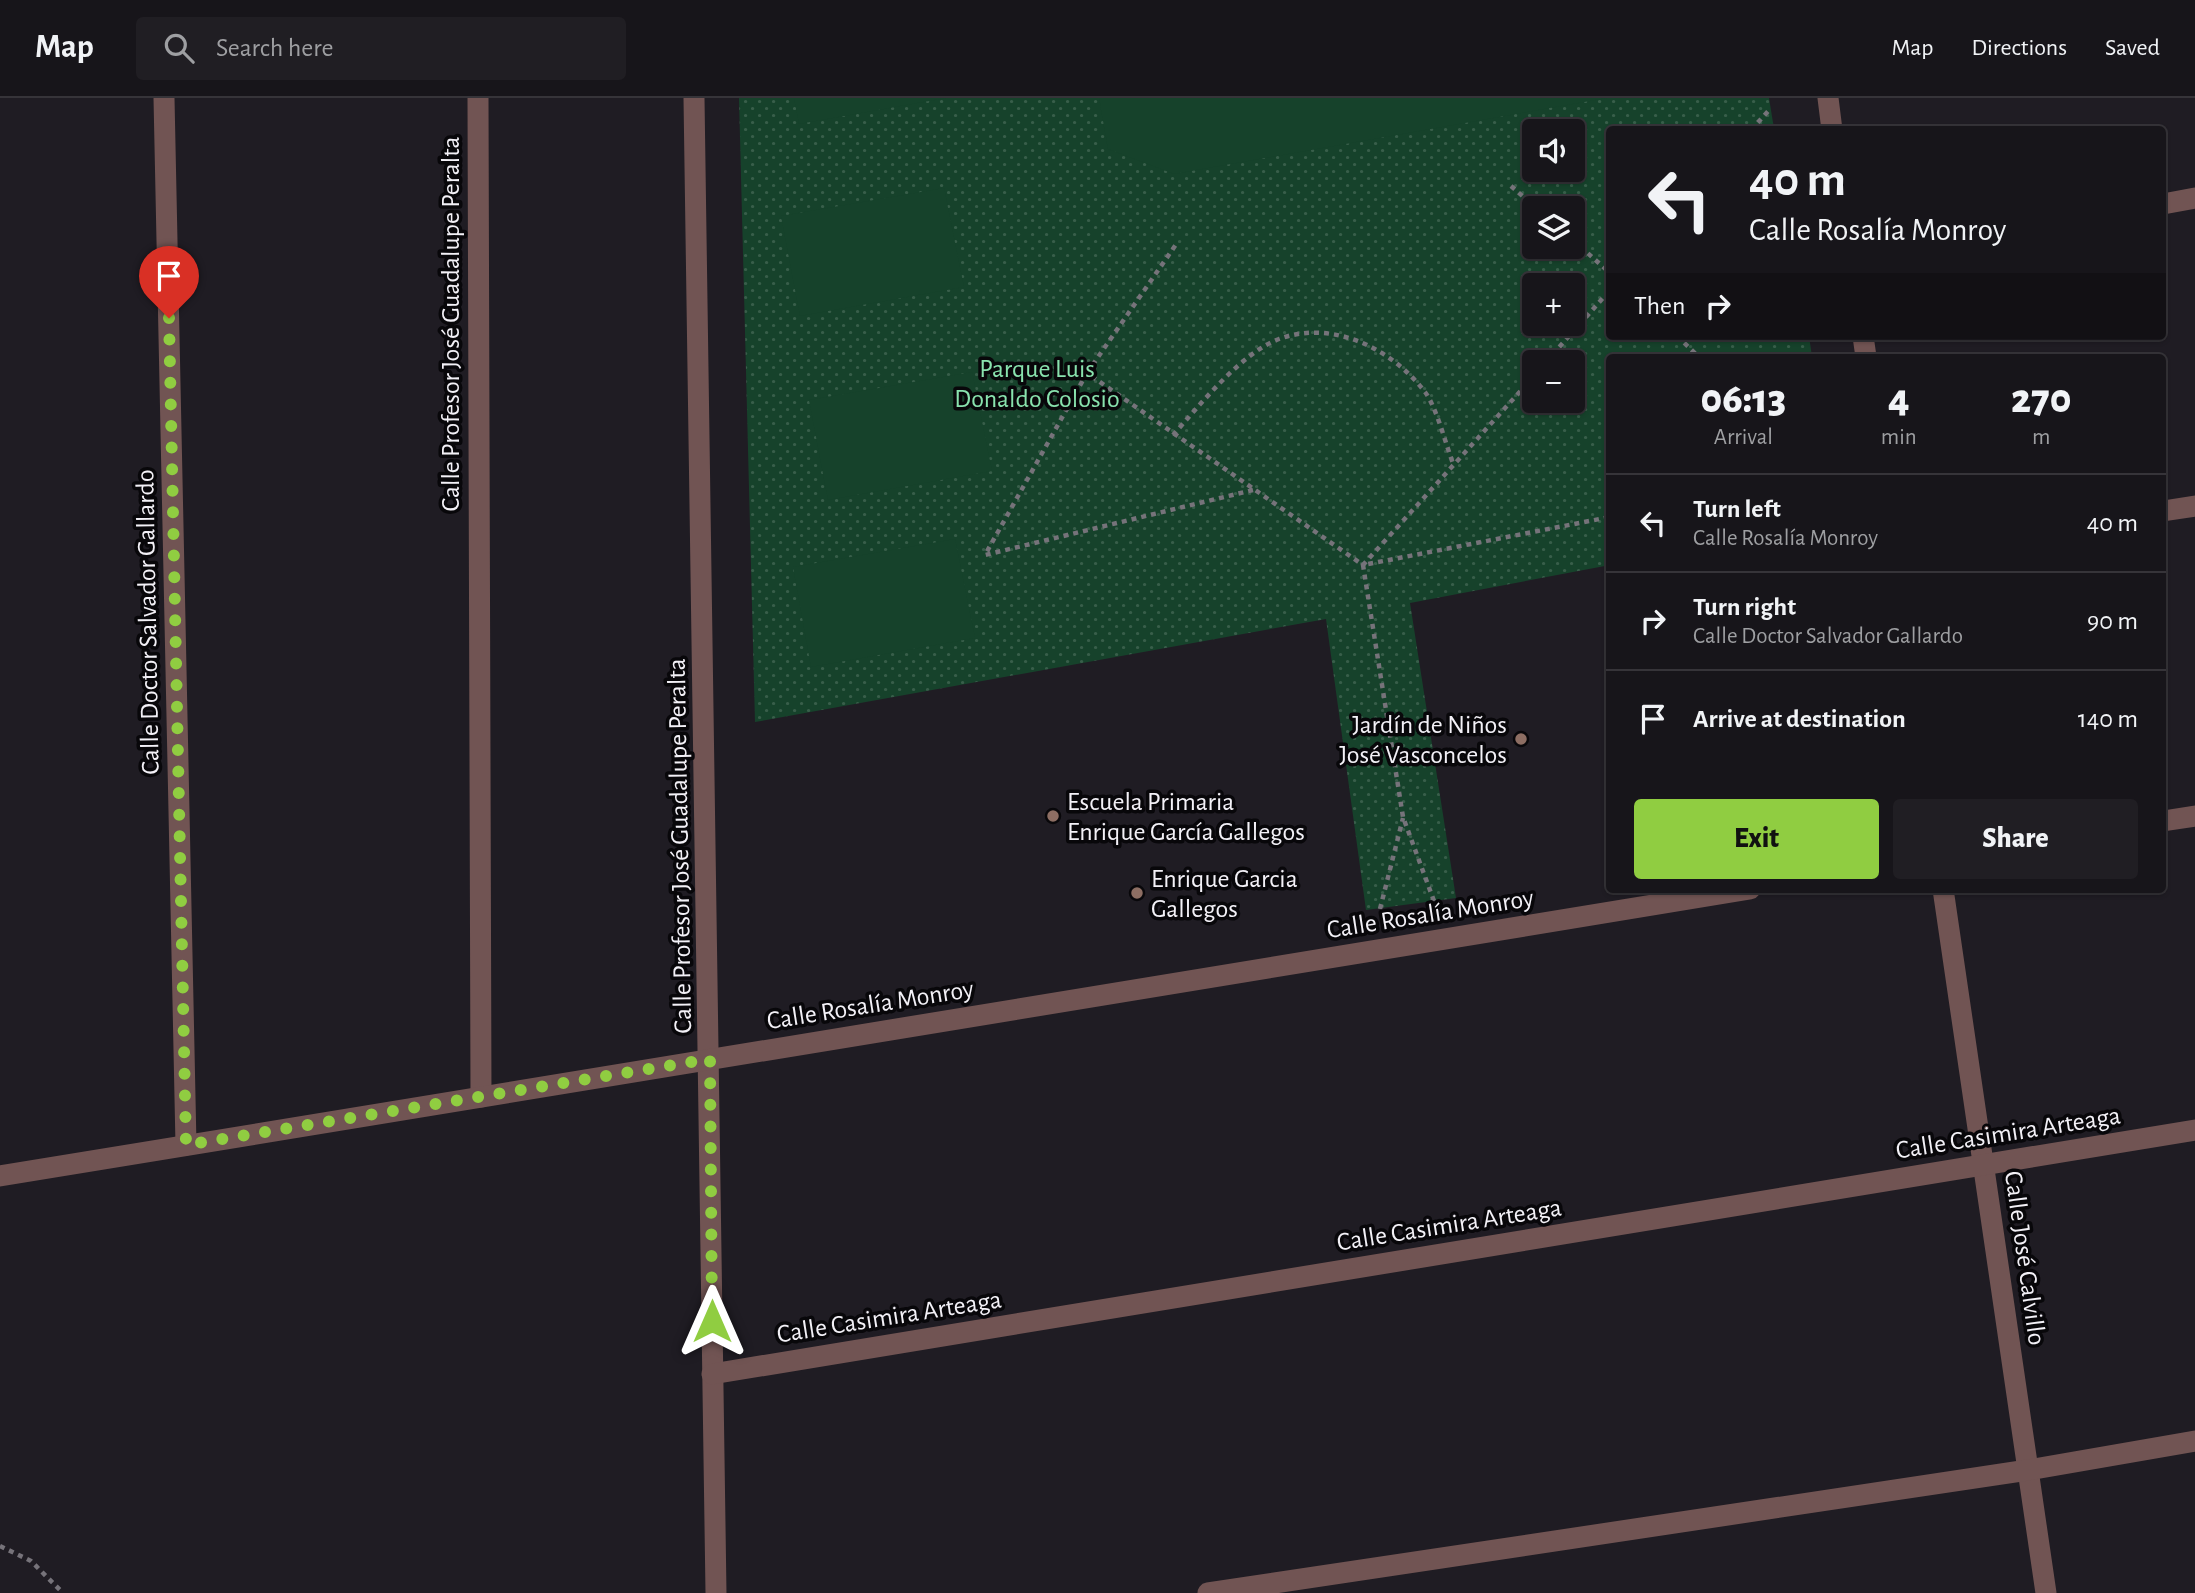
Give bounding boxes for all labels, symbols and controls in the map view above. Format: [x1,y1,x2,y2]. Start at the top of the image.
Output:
search box [136,17,626,80]
icon: search [160,29,198,67]
text: Map [35,31,94,64]
text: Search here [216,35,334,61]
text: Map [1891,36,1933,60]
text: Directions [1971,36,2067,60]
text: Saved [2105,36,2160,60]
map controls [1522,119,1585,413]
button: sound [1522,119,1585,182]
street label: Calle Profesor José Guadalupe Peralta [438,136,464,512]
icon: left [1634,154,1725,245]
text: 40 m [1749,156,1846,205]
button: layers [1522,196,1585,259]
text: Calle Rosalía Monroy [1749,214,2006,246]
pin [139,246,199,318]
icon: arrive [150,257,188,295]
button: + [1522,273,1585,336]
icon: right [1699,287,1737,325]
text: Then [1634,293,1685,319]
button: − [1522,350,1585,413]
park label: Parque Luis Donaldo Colosio [954,356,1120,412]
text: 06:13 [1700,378,1786,420]
text: 4 [1888,378,1910,420]
text: 270 [2011,378,2071,420]
text: Arrival [1714,426,1773,449]
text: min [1881,426,1917,449]
text: m [2032,426,2050,449]
street label: Calle Doctor Salvador Gallardo [132,469,164,775]
text: Turn left [1693,496,1781,522]
icon: left [1634,504,1672,542]
text: 40 m [2087,510,2138,536]
text: Calle Rosalía Monroy [1693,527,1878,550]
text: Turn right [1693,594,1796,620]
icon: right [1634,602,1672,640]
text: 90 m [2087,608,2138,634]
text: Calle Doctor Salvador Gallardo [1693,625,1963,648]
street label: Calle Profesor José Guadalupe Peralta [664,658,696,1034]
icon: arrive [1634,700,1672,738]
text: Arrive at destination [1693,706,1906,732]
text: 140 m [2078,706,2138,732]
place label: Jardín de Niños José Vasconcelos [1339,712,1507,768]
marker: Jardín de Niños José Vasconcelos [1513,731,1529,747]
place label: Escuela Primaria Enrique García Gallegos [1067,789,1305,845]
button: Exit [1634,799,1879,879]
button: Share [1893,799,2138,879]
marker: Escuela Primaria Enrique García Gallegos [1045,808,1061,824]
place label: Enrique Garcia Gallegos [1151,866,1298,922]
marker: Enrique Garcia Gallegos [1129,885,1145,901]
street label: Calle Rosalía Monroy [1325,885,1535,943]
street label: Calle Rosalía Monroy [765,976,975,1034]
street label: Calle Casimira Arteaga [1894,1102,2122,1164]
street label: Calle José Calvillo [2000,1169,2050,1347]
street label: Calle Casimira Arteaga [1335,1194,1563,1256]
position arrow [675,1284,749,1358]
street label: Calle Casimira Arteaga [775,1286,1003,1348]

